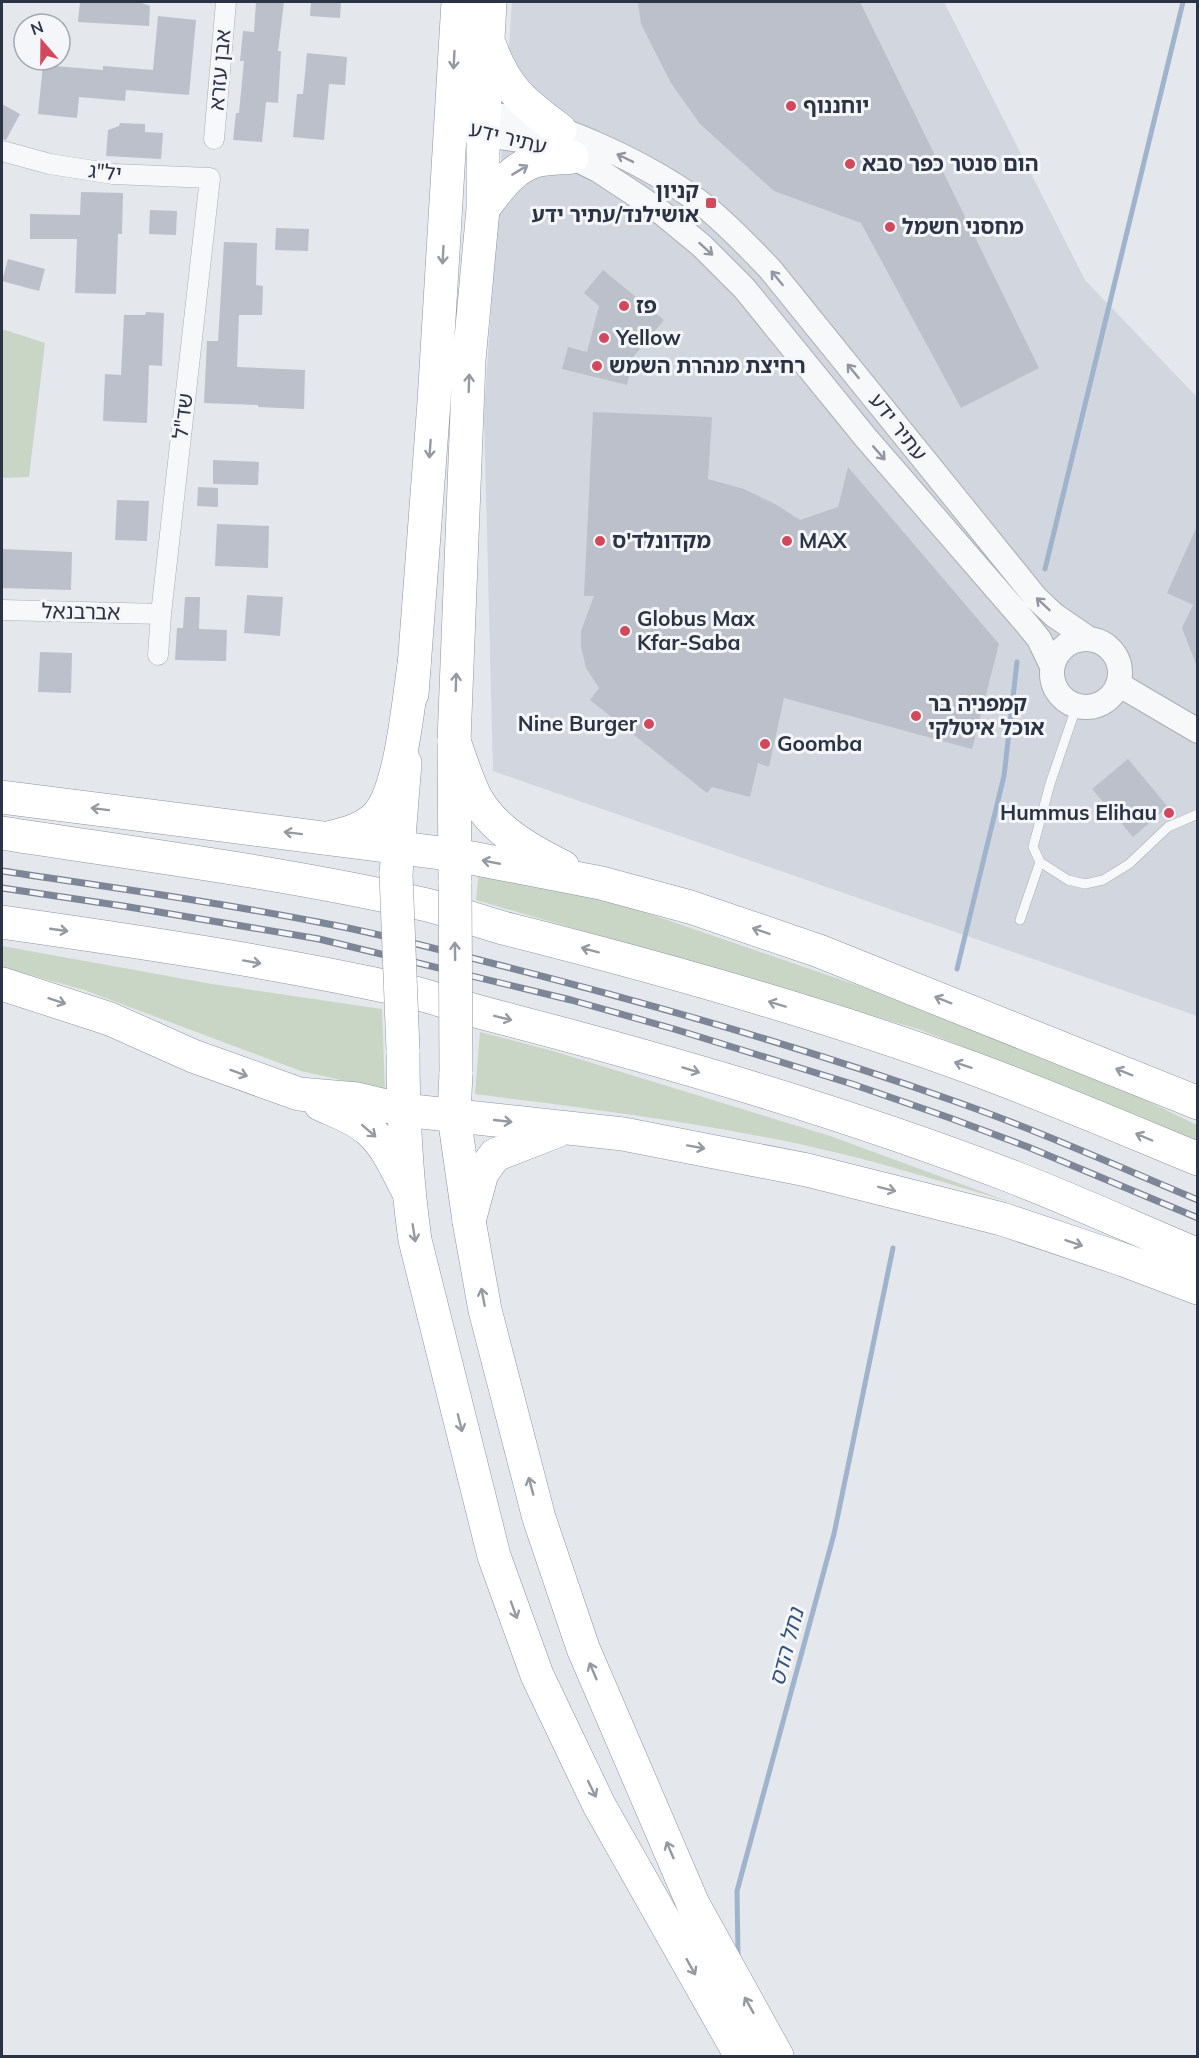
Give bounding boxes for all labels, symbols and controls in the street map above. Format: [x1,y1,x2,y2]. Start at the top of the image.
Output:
north arrow [12,12,72,72]
text: N [28,16,46,39]
street label: אבן עזרא [203,28,235,112]
one-way arrow [449,49,460,69]
place label: יוחננוף [803,92,869,118]
marker: יוחננוף [784,99,798,113]
street label: עתיר ידע [467,115,550,159]
place label: הום סנטר כפר סבא [862,150,1038,176]
one-way arrow [616,152,634,163]
street label: יל"ג [87,156,123,186]
marker: הום סנטר כפר סבא [843,157,857,171]
one-way arrow [511,163,528,175]
place label: קניון אושילנד/עתיר ידע [532,177,699,227]
marker: קניון אושילנד/עתיר ידע [704,196,718,210]
place label: מחסני חשמל [902,213,1024,239]
marker: מחסני חשמל [883,220,897,234]
one-way arrow [698,242,713,256]
one-way arrow [437,244,448,264]
one-way arrow [770,270,783,286]
place label: פז [636,292,657,318]
marker: פז [617,299,631,313]
place label: Yellow [615,324,681,350]
marker: Yellow [597,331,611,345]
place label: רחיצת מנהרת השמש [609,352,806,378]
marker: רחיצת מנהרת השמש [590,359,604,373]
one-way arrow [847,364,860,380]
one-way arrow [463,373,474,393]
street label: עתיר ידע [864,387,933,465]
street label: שד"ל [166,392,198,440]
one-way arrow [425,439,436,459]
one-way arrow [872,445,886,460]
place label: מקדונלד'ס [612,527,711,553]
place label: MAX [799,527,848,553]
marker: מקדונלד'ס [593,534,607,548]
marker: MAX [780,534,794,548]
street label: אברבנאל [41,597,121,625]
one-way arrow [1035,597,1050,611]
place label: Globus Max Kfar-Saba [637,605,756,655]
marker: Globus Max Kfar-Saba [618,624,632,638]
one-way arrow [450,673,462,693]
place label: קמפניה בר אוכל איטלקי [928,690,1045,740]
marker: קמפניה בר אוכל איטלקי [909,709,923,723]
place label: Nine Burger [518,710,638,736]
marker: Nine Burger [642,717,656,731]
place label: Goomba [777,730,862,756]
marker: Goomba [758,737,772,751]
place label: Hummus Elihau [1000,799,1157,825]
one-way arrow [91,803,110,814]
marker: Hummus Elihau [1162,806,1176,820]
one-way arrow [284,828,304,839]
one-way arrow [482,856,501,867]
one-way arrow [49,925,69,936]
one-way arrow [752,925,771,936]
one-way arrow [449,941,461,961]
one-way arrow [581,943,600,955]
one-way arrow [242,956,261,967]
one-way arrow [934,994,953,1005]
one-way arrow [47,997,66,1008]
one-way arrow [768,998,787,1009]
one-way arrow [493,1013,512,1025]
one-way arrow [954,1058,972,1069]
one-way arrow [681,1065,700,1076]
one-way arrow [1116,1066,1134,1077]
one-way arrow [229,1068,247,1079]
one-way arrow [493,1116,512,1127]
one-way arrow [361,1125,377,1138]
one-way arrow [1135,1131,1153,1142]
one-way arrow [686,1142,705,1153]
one-way arrow [877,1183,896,1195]
one-way arrow [408,1223,419,1243]
one-way arrow [1064,1239,1083,1250]
one-way arrow [477,1288,488,1307]
one-way arrow [455,1413,467,1432]
one-way arrow [525,1477,536,1496]
one-way arrow [509,1600,520,1619]
water label: נחל הדס [762,1603,810,1689]
one-way arrow [587,1662,599,1680]
one-way arrow [586,1779,598,1797]
one-way arrow [664,1841,675,1859]
one-way arrow [685,1958,697,1975]
one-way arrow [743,1997,755,2014]

